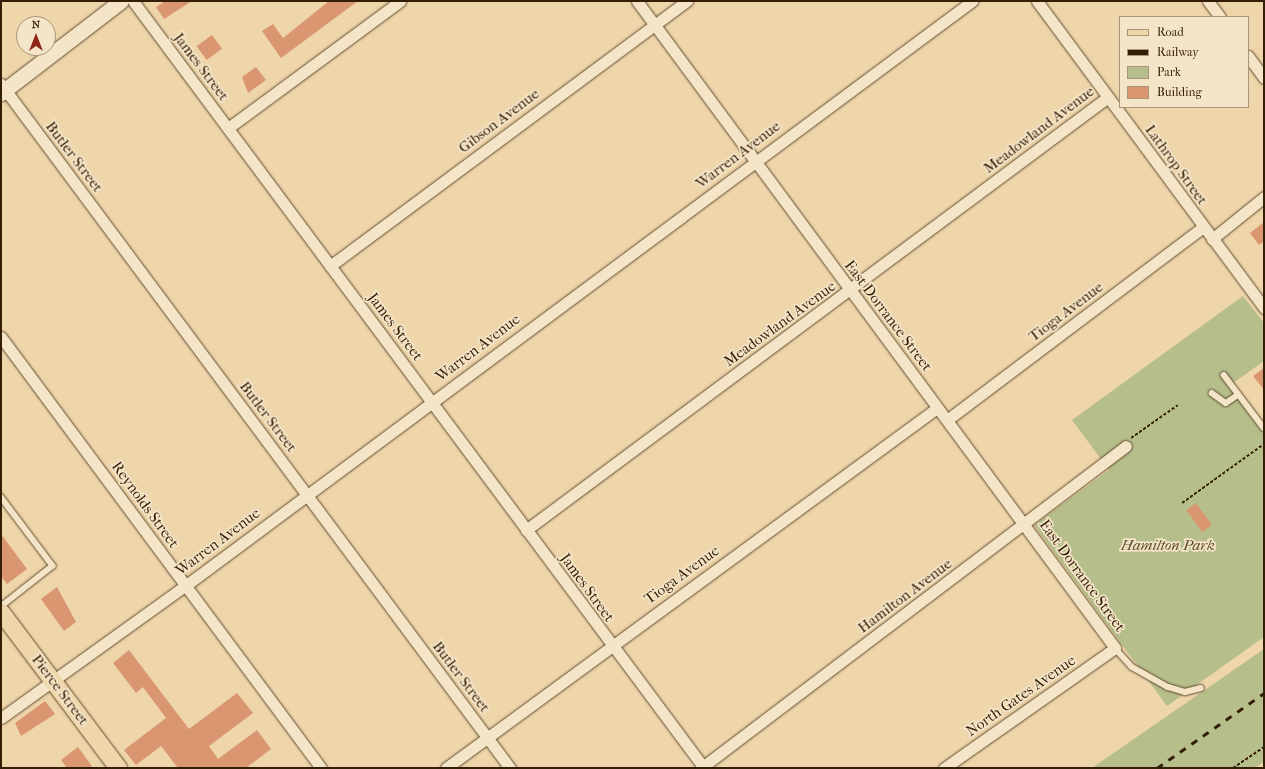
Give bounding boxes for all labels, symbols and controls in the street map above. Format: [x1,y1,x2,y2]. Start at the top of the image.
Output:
north arrow [16,16,56,56]
legend [1119,16,1249,108]
text: N [32,18,40,31]
text: Road [1157,25,1184,39]
street label: James Street [170,29,232,105]
text: Railway [1157,45,1199,59]
text: Park [1157,65,1181,79]
street label: Meadowland Avenue [980,83,1098,177]
street label: Gibson Avenue [455,85,543,157]
text: Building [1157,85,1202,99]
street label: Warren Avenue [692,117,784,193]
street label: Butler Street [41,118,107,196]
street label: Lathrop Street [1141,121,1211,209]
street label: East Dorrance Street [840,257,936,375]
street label: Meadowland Avenue [721,277,839,371]
street label: Tioga Avenue [1025,278,1107,346]
street label: James Street [364,289,426,365]
street label: Warren Avenue [432,310,524,386]
street label: Butler Street [235,378,301,456]
street label: Reynolds Street [108,458,182,552]
street label: Warren Avenue [172,504,264,580]
street label: East Dorrance Street [1035,516,1129,636]
park label: Hamilton Park [1121,537,1215,555]
street label: Tioga Avenue [641,542,723,608]
street label: James Street [556,550,618,626]
street label: Hamilton Avenue [854,555,956,637]
street label: Butler Street [428,638,494,716]
street label: Pierce Street [28,651,92,729]
street label: North Gates Avenue [963,651,1079,741]

